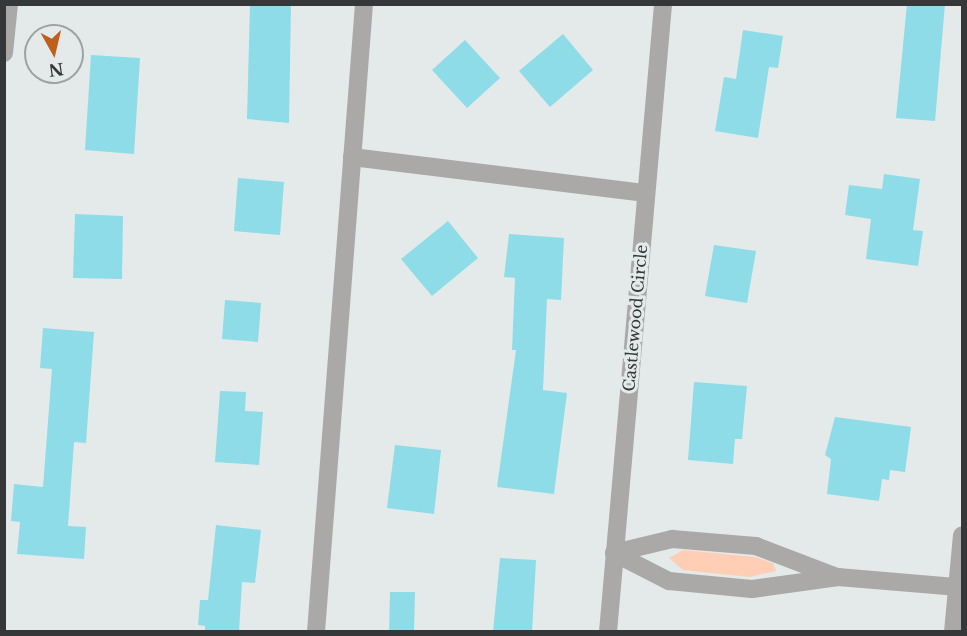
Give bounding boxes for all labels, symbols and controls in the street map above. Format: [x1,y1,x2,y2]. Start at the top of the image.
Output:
north arrow [24,24,84,84]
text: N [47,59,65,81]
street label: Castlewood Circle [619,244,651,392]

